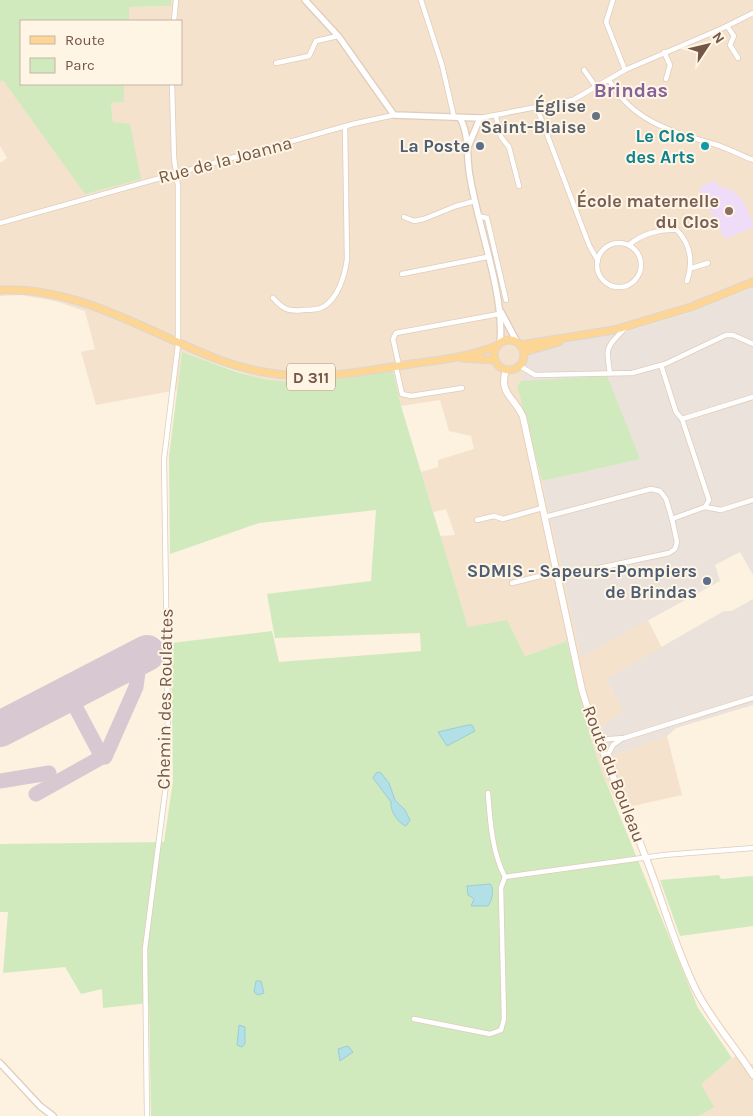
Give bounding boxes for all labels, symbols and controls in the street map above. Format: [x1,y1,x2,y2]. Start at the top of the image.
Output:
legend [20,20,182,85]
north arrow [683,20,733,70]
text: N [708,29,728,47]
text: Route [65,31,105,49]
text: Parc [65,56,95,74]
district label: Brindas [594,79,668,102]
place label: Église Saint-Blaise [480,94,586,138]
marker: Église Saint-Blaise [590,110,602,122]
place label: Le Clos des Arts [625,125,695,168]
street label: Rue de la Joanna [156,132,294,188]
place label: La Poste [399,135,470,157]
marker: La Poste [474,140,486,152]
marker: Le Clos des Arts [699,140,711,152]
place label: École maternelle du Clos [577,189,719,233]
marker: École maternelle du Clos [723,205,735,217]
road number: D 311 [287,364,335,391]
place label: SDMIS - Sapeurs-Pompiers de Brindas [467,560,697,603]
marker: SDMIS - Sapeurs-Pompiers de Brindas [701,575,713,587]
street label: Chemin des Roulattes [152,608,178,790]
street label: Route du Bouleau [578,702,650,846]

